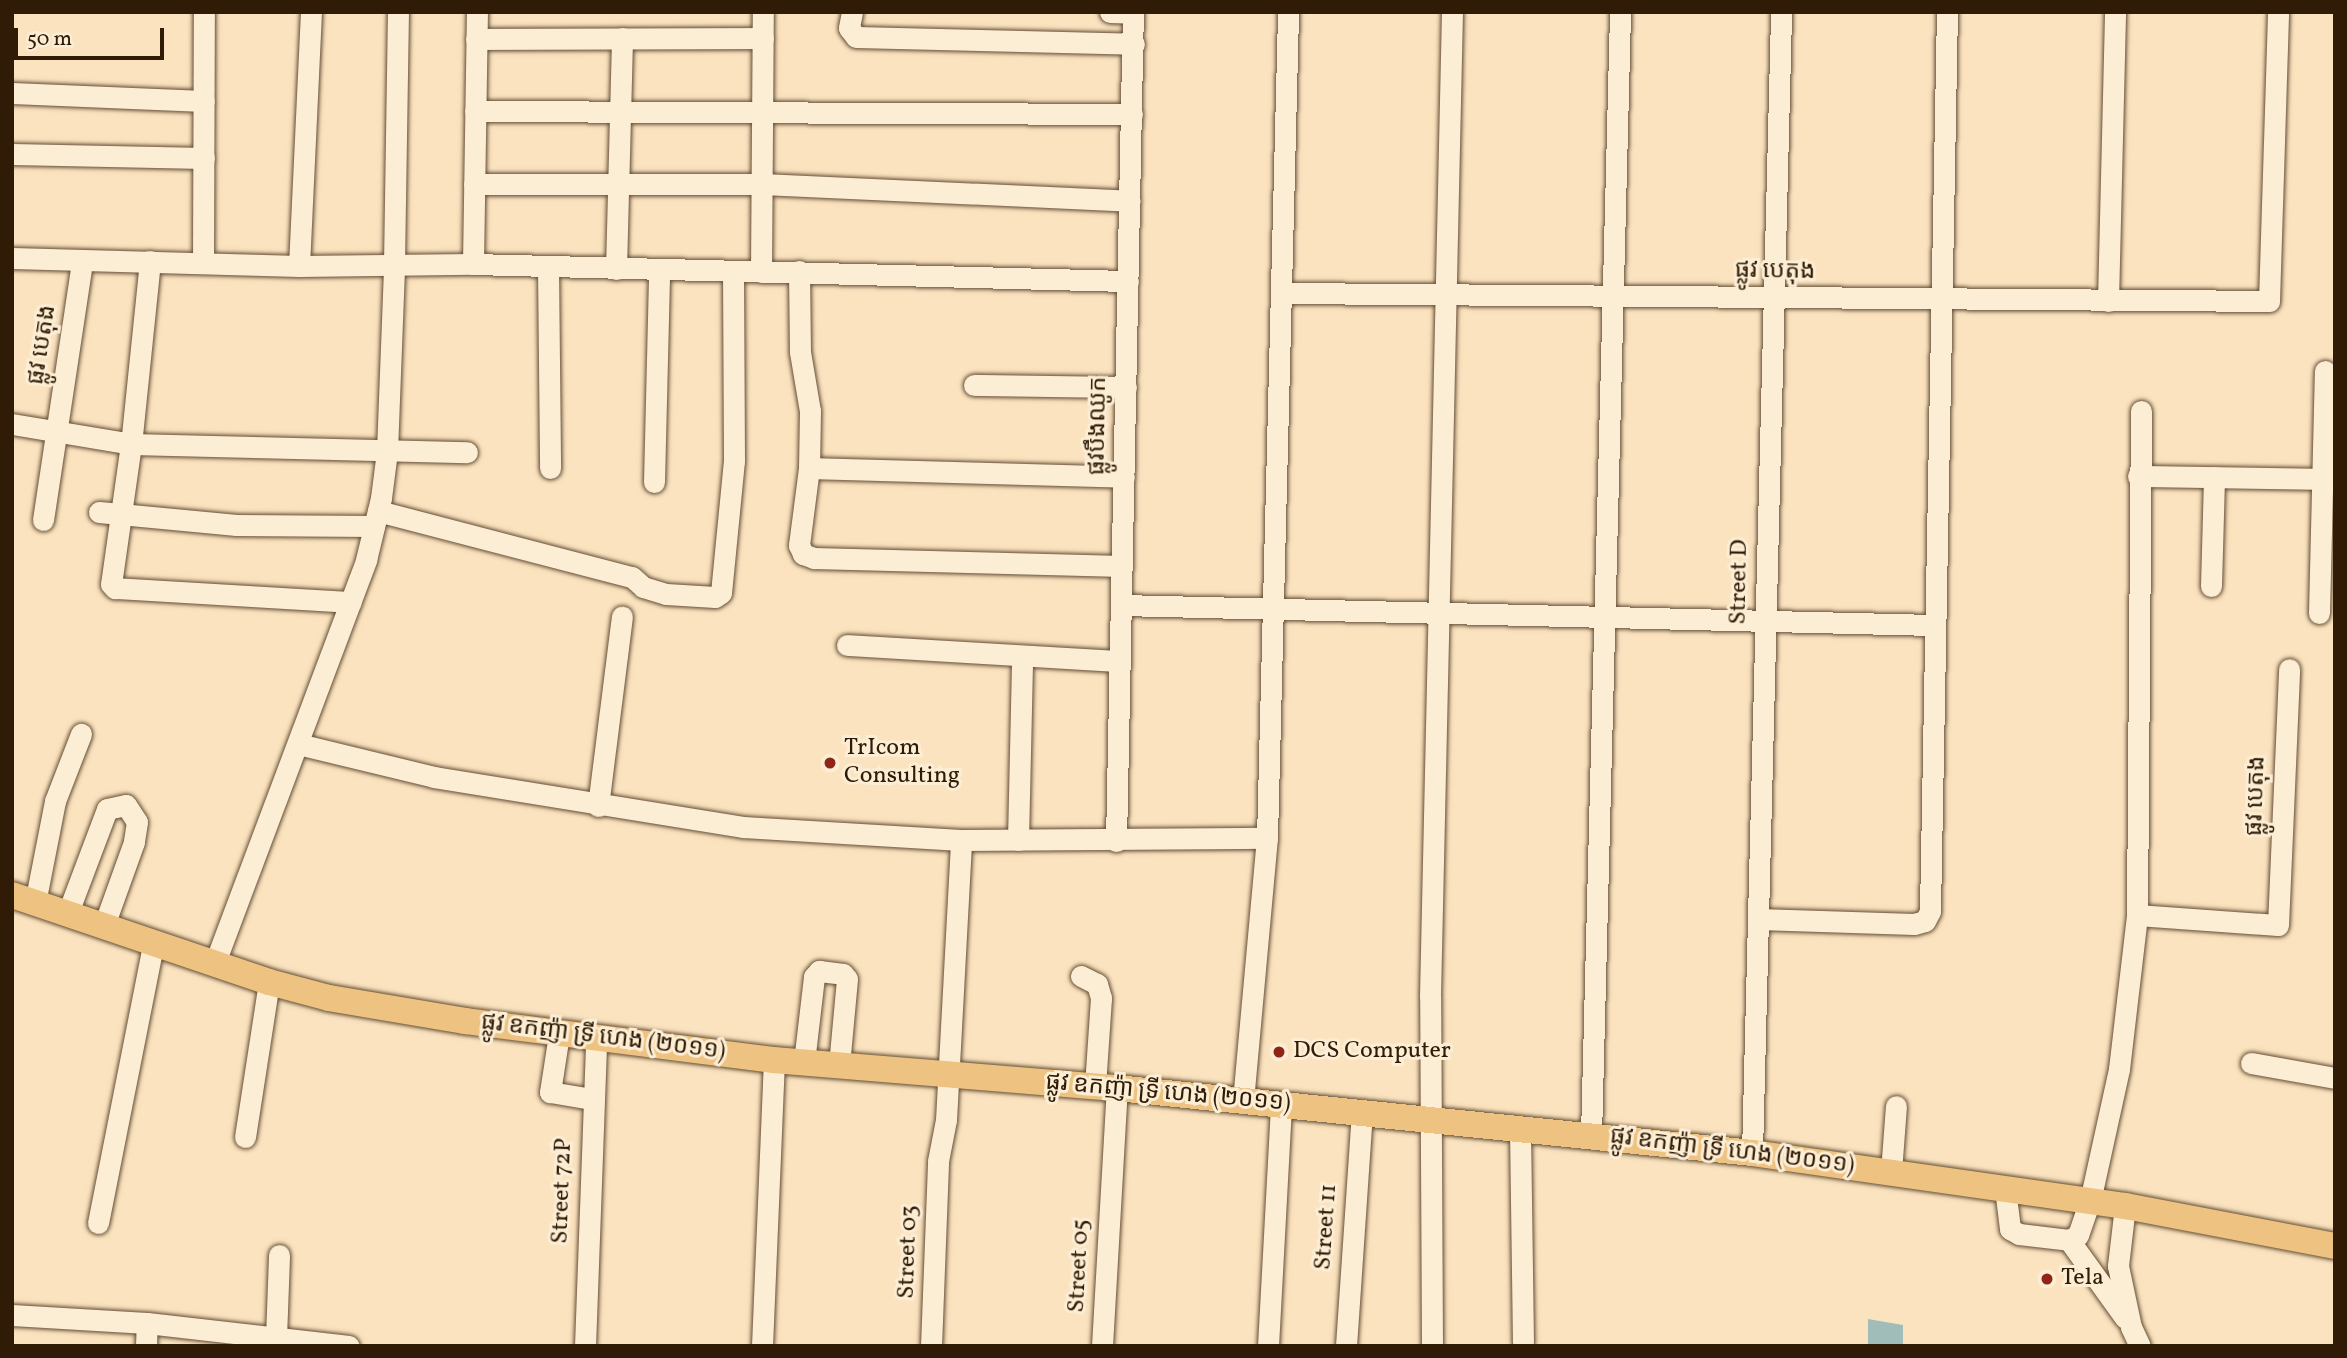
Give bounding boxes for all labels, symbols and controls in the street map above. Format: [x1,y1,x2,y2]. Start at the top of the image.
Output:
scale bar [18,14,168,58]
text: 50 m [27,25,72,54]
street label: ផ្លូវ បេតុង [1735,257,1815,287]
street label: ផ្លូវ បេតុង [22,303,64,387]
street label: ផ្លូវបឹងឈូក [1084,376,1114,476]
street label: Street D [1725,539,1755,625]
place label: TrIcom Consulting [844,735,960,791]
marker: TrIcom Consulting [822,755,838,771]
street label: ផ្លូវ បេតុង [2241,755,2273,837]
street label: ផ្លូវ ឧកញ៉ា ទ្រី ហេង (២០១១) [479,1009,727,1067]
place label: DCS Computer [1293,1038,1451,1066]
marker: DCS Computer [1271,1044,1287,1060]
street label: ផ្លូវ ឧកញ៉ា ទ្រី ហេង (២០១១) [1044,1069,1292,1119]
street label: ផ្លូវ ឧកញ៉ា ទ្រី ហេង (២០១១) [1608,1123,1856,1181]
street label: Street 72P [547,1138,579,1244]
street label: Street 11 [1310,1183,1344,1271]
street label: Street 03 [893,1205,925,1299]
street label: Street 05 [1063,1219,1097,1313]
place label: Tela [2061,1265,2104,1293]
marker: Tela [2039,1271,2055,1287]

